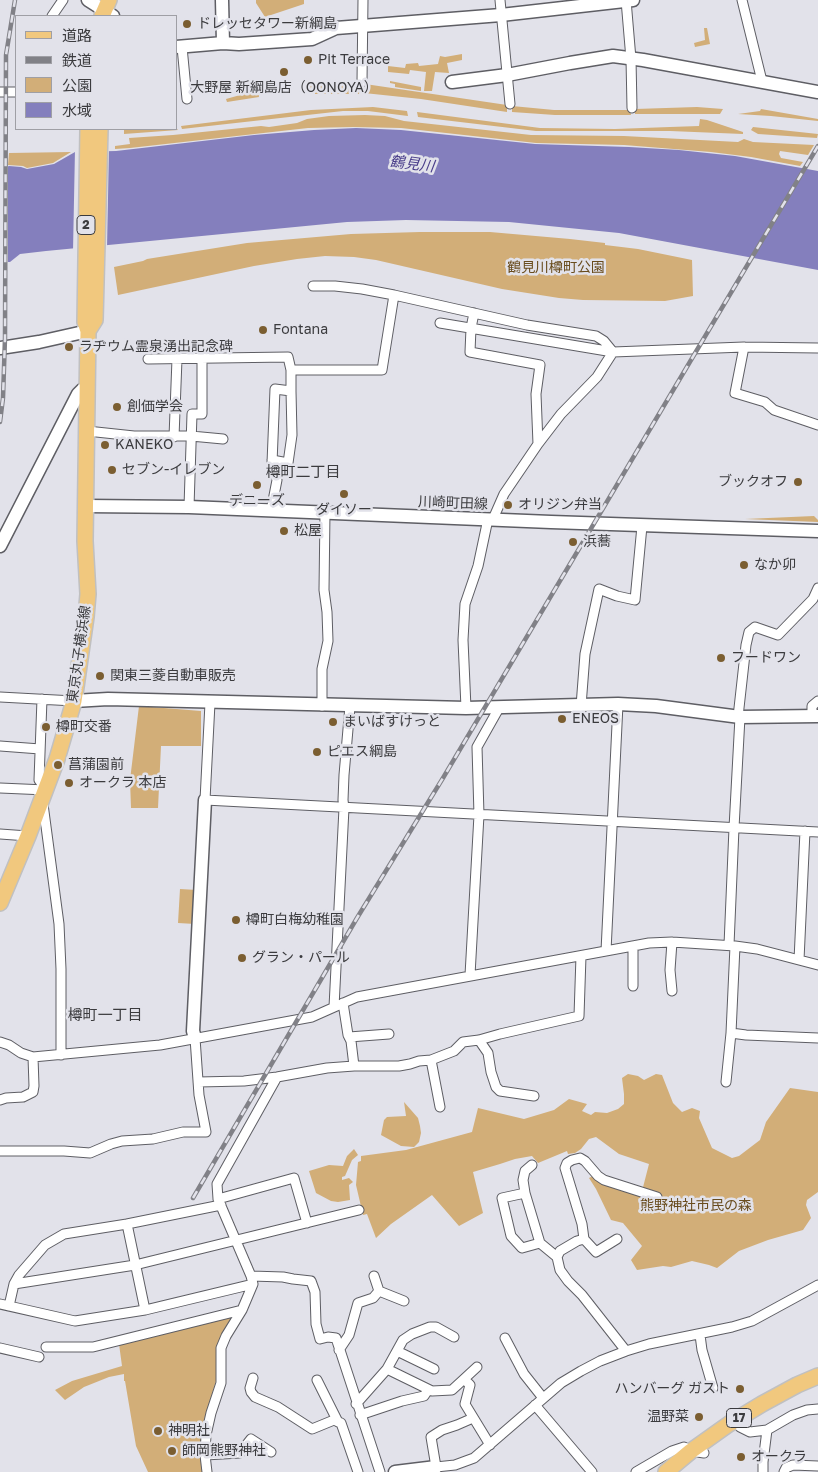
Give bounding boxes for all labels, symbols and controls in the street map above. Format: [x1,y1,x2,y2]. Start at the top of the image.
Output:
legend [15,15,178,130]
place label: ドレッセタワー新綱島 [197,16,337,32]
marker: ドレッセタワー新綱島 [181,18,193,30]
text: 道路 [62,26,92,44]
text: 鉄道 [62,51,92,69]
place label: Pit Terrace [318,52,390,68]
marker: Pit Terrace [302,54,314,66]
marker: 大野屋 新綱島店（OONOYA） [278,66,290,78]
text: 公園 [62,76,92,94]
place label: 大野屋 新綱島店（OONOYA） [190,80,378,96]
text: 水域 [62,101,92,119]
water label: 鶴見川 [389,152,435,176]
road number: 2 [77,216,95,234]
park label: 鶴見川樽町公園 [507,260,605,276]
place label: Fontana [273,322,328,338]
marker: Fontana [257,324,269,336]
place label: ラヂウム霊泉湧出記念碑 [79,339,233,355]
marker: ラヂウム霊泉湧出記念碑 [63,341,75,353]
place label: 創価学会 [127,399,183,415]
marker: 創価学会 [111,401,123,413]
place label: KANEKO [115,437,173,453]
marker: KANEKO [99,439,111,451]
place label: セブン-イレブン [122,462,225,478]
district label: 樽町二丁目 [266,463,340,481]
marker: セブン-イレブン [106,464,118,476]
place label: ブックオフ [718,474,788,490]
marker: ブックオフ [792,476,804,488]
marker: デニーズ [251,479,263,491]
marker: ダイソー [338,488,350,500]
place label: デニーズ [229,493,285,509]
street label: 川崎町田線 [418,493,488,513]
place label: オリジン弁当 [518,497,602,513]
marker: オリジン弁当 [502,499,514,511]
place label: ダイソー [316,502,372,518]
place label: 松屋 [294,523,322,539]
marker: 松屋 [278,525,290,537]
place label: 浜蕎 [583,534,611,550]
marker: 浜蕎 [567,536,579,548]
place label: なか卯 [754,557,796,573]
marker: なか卯 [738,559,750,571]
street label: 東京丸子横浜線 [64,604,94,704]
place label: フードワン [731,650,801,666]
marker: フードワン [715,652,727,664]
place label: 関東三菱自動車販売 [110,668,236,684]
marker: 関東三菱自動車販売 [94,670,106,682]
place label: ENEOS [572,711,619,727]
marker: ENEOS [556,713,568,725]
place label: まいばすけっと [343,714,441,730]
marker: まいばすけっと [327,716,339,728]
place label: 樽町交番 [56,719,112,735]
marker: 樽町交番 [40,721,52,733]
place label: ピエス綱島 [327,744,397,760]
marker: ピエス綱島 [311,746,323,758]
place label: 菖蒲園前 [68,757,124,773]
marker: 菖蒲園前 [52,759,64,771]
place label: オークラ 本店 [79,775,166,791]
marker: オークラ 本店 [63,777,75,789]
place label: 樽町白梅幼稚園 [246,912,344,928]
marker: 樽町白梅幼稚園 [230,914,242,926]
place label: グラン・パール [252,950,350,966]
marker: グラン・パール [236,952,248,964]
district label: 樽町一丁目 [68,1006,142,1024]
park label: 熊野神社市民の森 [640,1198,752,1214]
place label: ハンバーグ ガスト [615,1381,730,1397]
marker: ハンバーグ ガスト [734,1383,746,1395]
place label: 温野菜 [647,1409,689,1425]
road number: 17 [726,1409,752,1428]
marker: 温野菜 [693,1411,705,1423]
place label: 神明社 [168,1423,210,1439]
marker: 神明社 [152,1425,164,1437]
place label: 師岡熊野神社 [182,1443,266,1459]
marker: 師岡熊野神社 [166,1445,178,1457]
place label: オークラ [751,1449,807,1465]
marker: オークラ [735,1451,747,1463]

